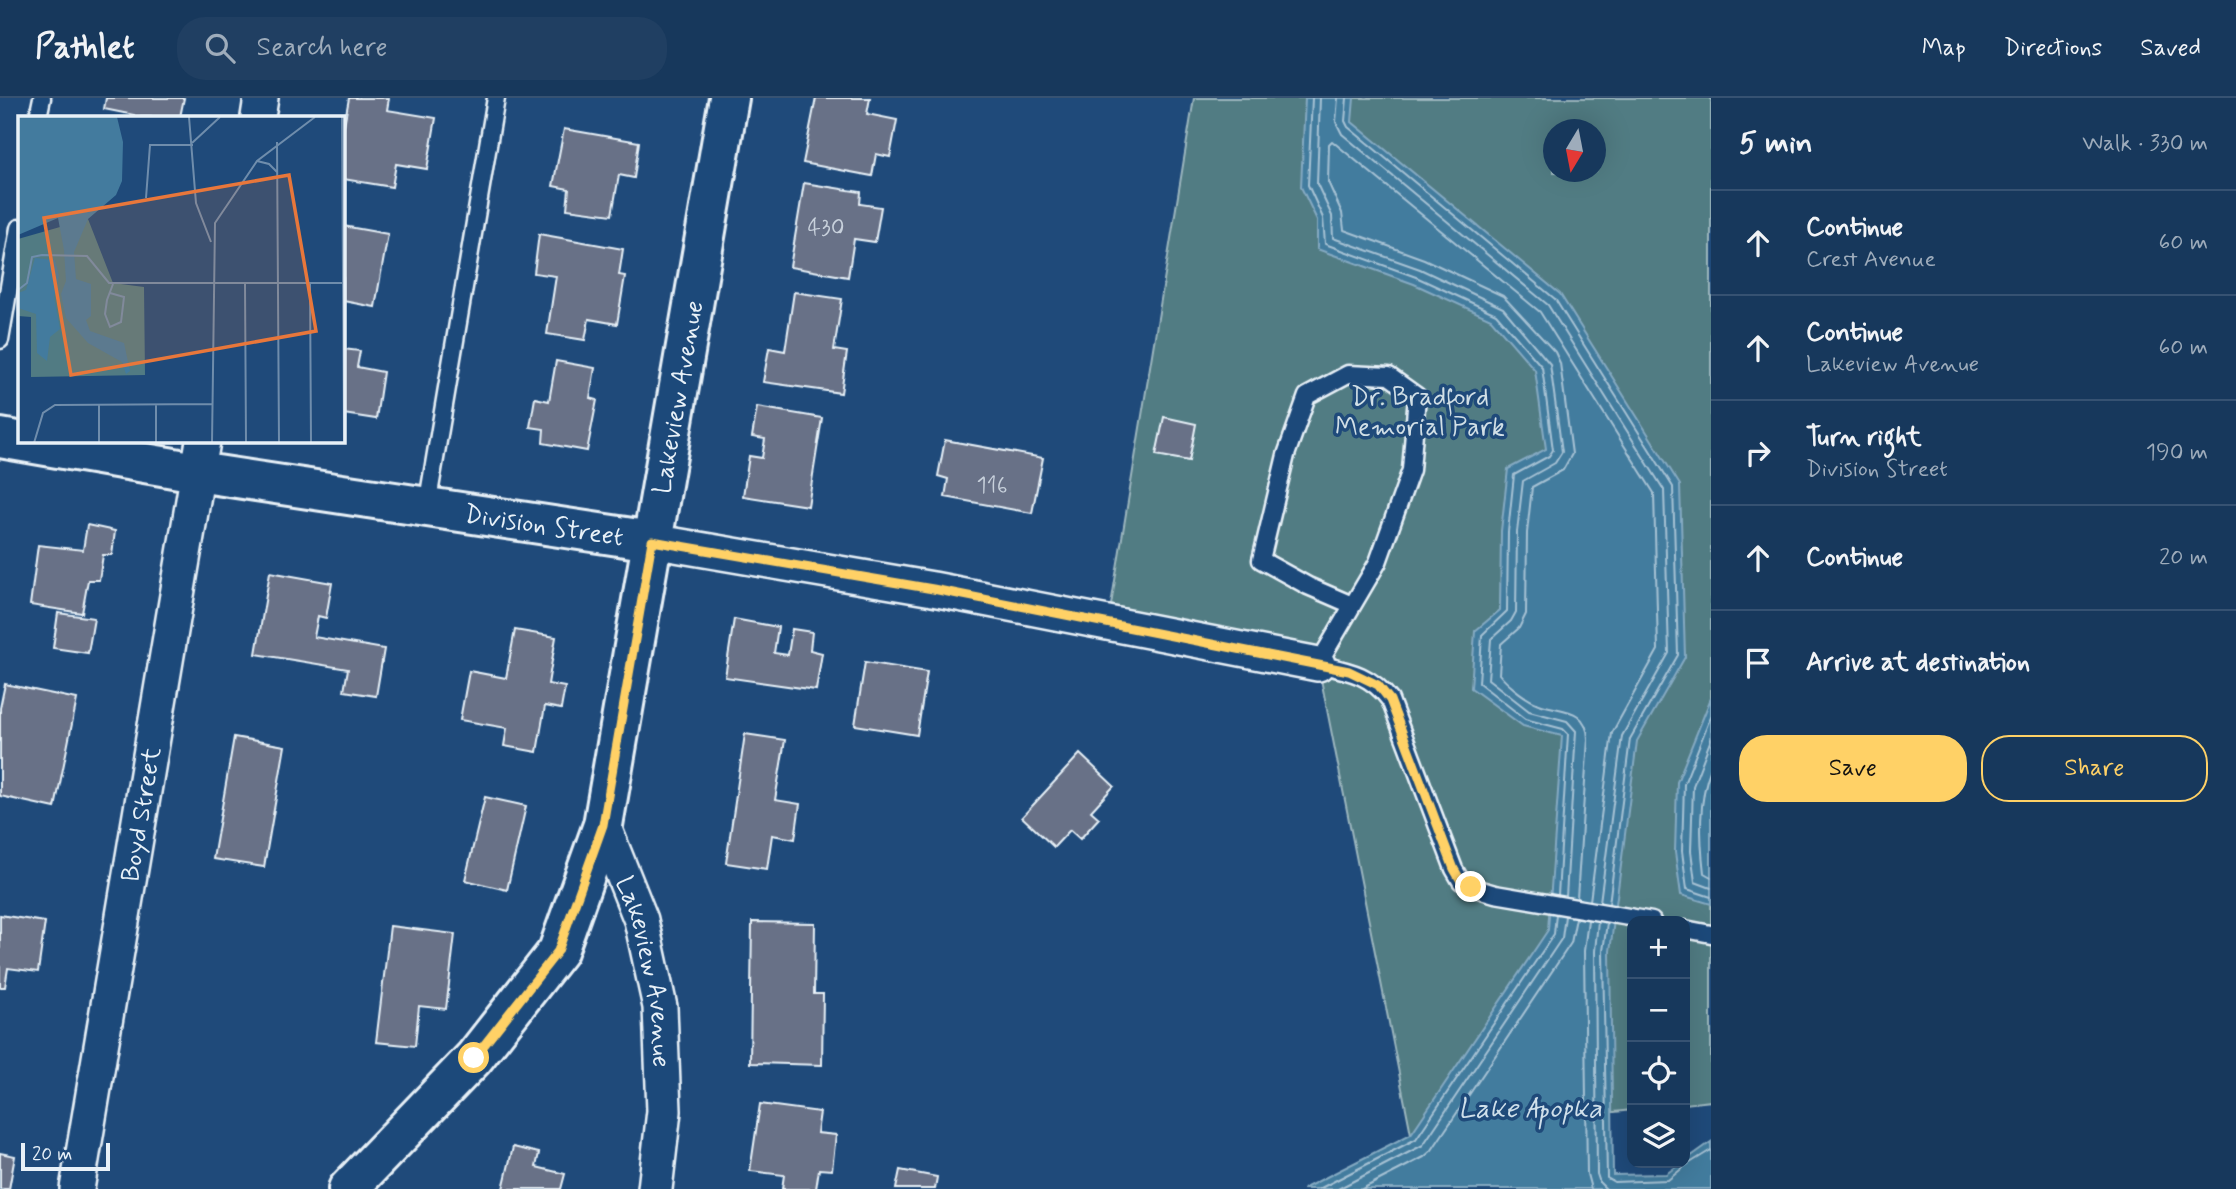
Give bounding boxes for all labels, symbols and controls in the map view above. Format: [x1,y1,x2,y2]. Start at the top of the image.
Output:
search box [177,17,667,80]
text: Pathlet [35,26,135,70]
icon: search [201,29,239,67]
text: Search here [257,31,387,65]
text: Map [1922,33,1966,64]
text: Directions [2004,33,2102,64]
text: Saved [2140,33,2201,64]
inset map [18,116,345,443]
north arrow [1543,119,1606,182]
text: 5 min [1739,124,1813,163]
text: Walk · 330 m [2082,129,2208,159]
text: Continue [1806,211,1903,245]
house number: 430 [808,213,844,243]
icon: ahead [1739,224,1777,262]
text: 60 m [2159,228,2208,258]
text: Crest Avenue [1806,245,1936,275]
street label: Lakeview Avenue [646,298,713,497]
text: Continue [1806,316,1903,350]
icon: ahead [1739,329,1777,367]
text: 60 m [2159,333,2208,363]
text: Lakeview Avenue [1806,350,1979,380]
park label: Dr. Bradford Memorial Park [1335,381,1505,445]
text: Turn right [1806,421,1922,455]
icon: right [1739,434,1777,472]
text: 190 m [2146,438,2208,468]
text: Division Street [1806,455,1948,485]
house number: 116 [976,471,1008,501]
street label: Division Street [462,498,626,555]
icon: ahead [1739,539,1777,577]
text: Continue [1806,541,1903,575]
text: 20 m [2159,543,2208,573]
icon: arrive [1739,644,1777,682]
text: Arrive at destination [1806,646,2030,680]
button: Save [1739,735,1967,802]
button: Share [1981,735,2208,802]
street label: Boyd Street [114,745,170,884]
route end [1455,871,1486,902]
street label: Lakeview Avenue [606,872,677,1068]
map controls [1627,916,1690,1168]
button: + [1627,916,1690,979]
button: − [1627,979,1690,1042]
route start [458,1042,489,1073]
button: locate [1627,1042,1690,1105]
water label: Lake Apopka [1458,1091,1602,1130]
button: layers [1627,1105,1690,1168]
scale bar [21,1140,110,1172]
text: 20 m [32,1142,72,1167]

